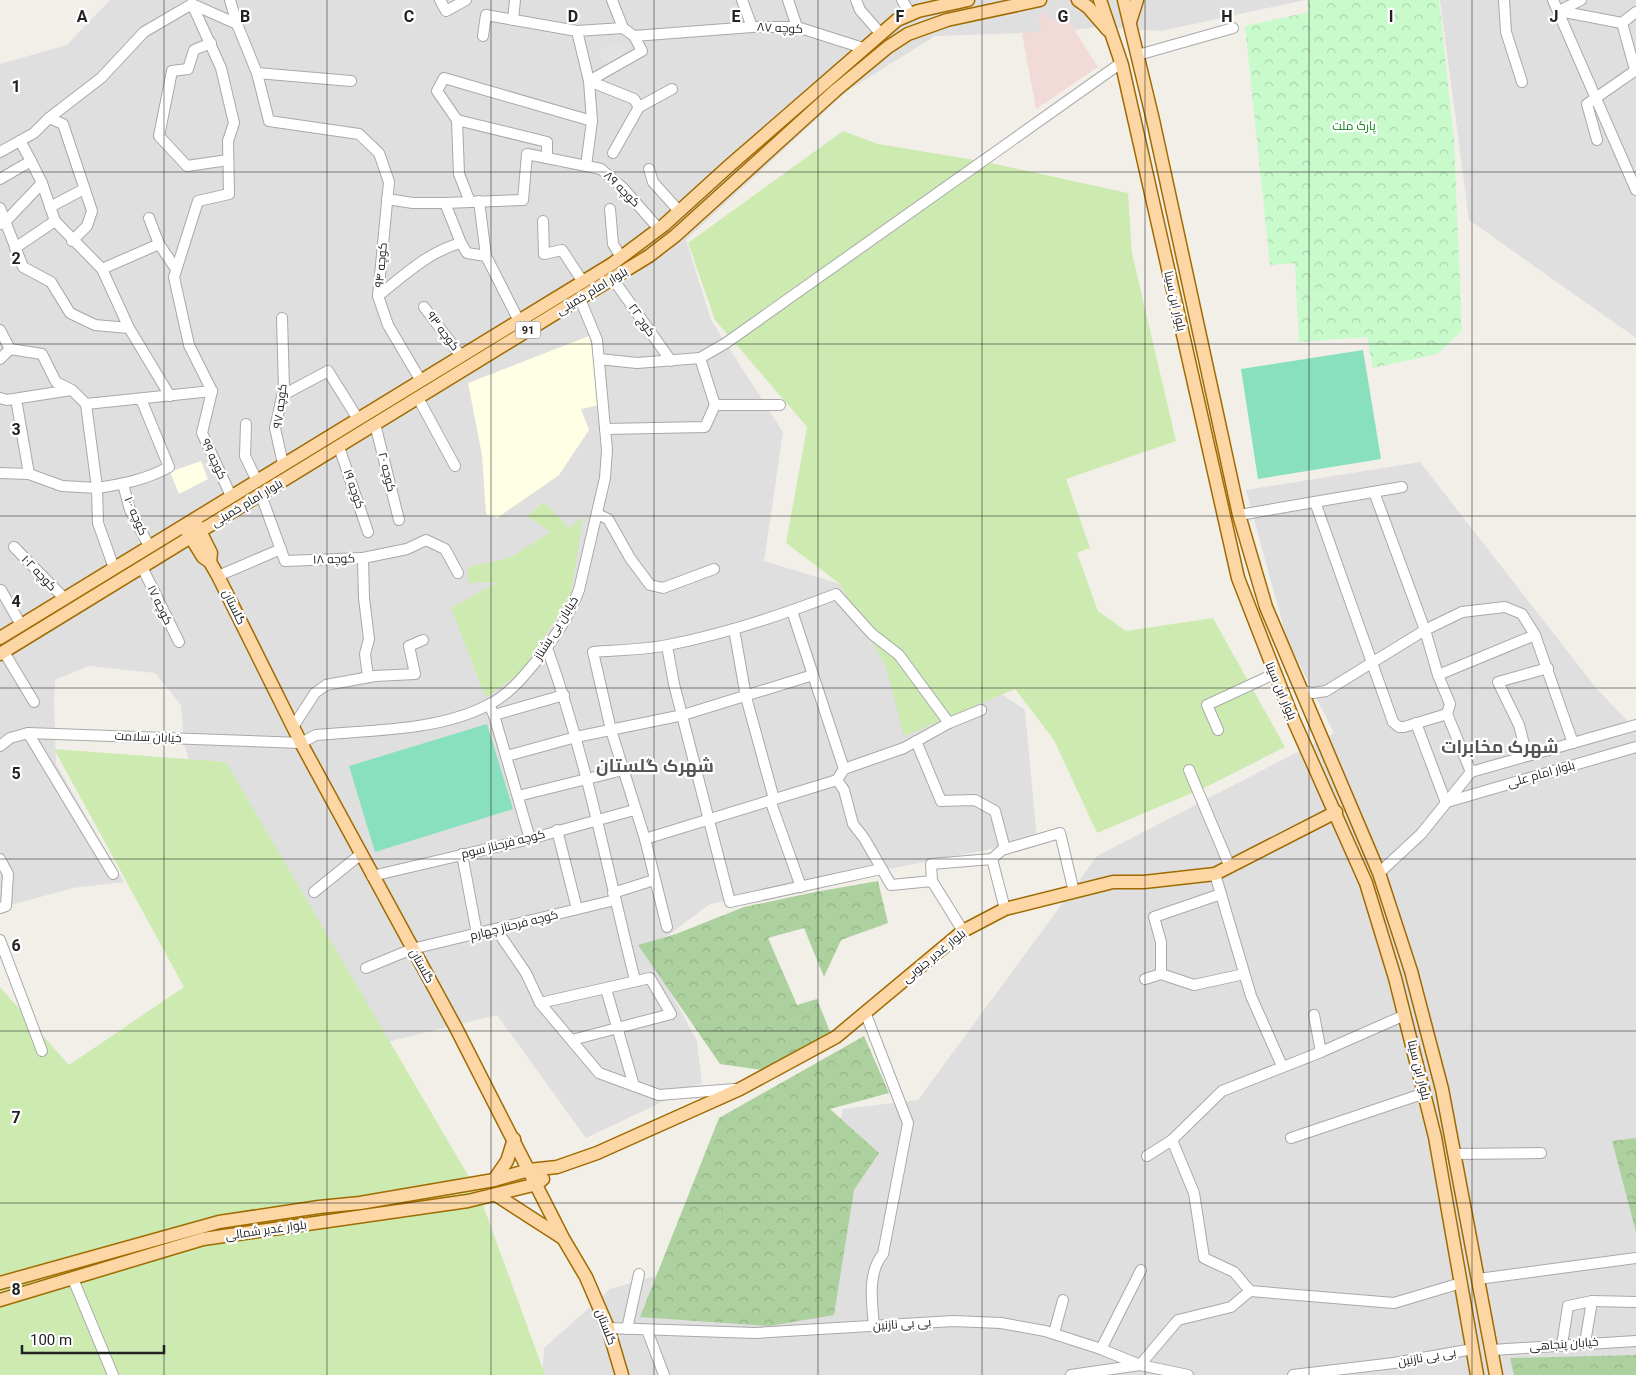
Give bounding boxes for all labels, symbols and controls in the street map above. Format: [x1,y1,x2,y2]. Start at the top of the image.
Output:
text: A [77,7,88,26]
text: B [240,7,250,26]
text: C [404,7,414,26]
text: D [568,7,578,26]
text: E [732,7,741,26]
text: F [896,7,905,26]
text: G [1058,7,1069,26]
text: H [1221,7,1233,26]
text: I [1389,7,1393,26]
text: J [1550,7,1558,26]
street label: کوچه ۸۷ [757,20,803,38]
text: 1 [11,77,21,96]
park label: پارک ملت [1332,119,1377,135]
street label: کوچه ۸۹ [600,168,643,211]
street label: کوچه ۹۴ [372,242,392,288]
text: 2 [11,249,21,268]
street label: بلوار امام خمینی [554,264,631,319]
street label: بلوار ابن سینا [1161,269,1189,333]
street label: کوچ ۲۲ [625,301,658,340]
street label: کوچه ۹۳ [422,309,462,355]
road number: 91 [516,322,540,338]
street label: کوچه ۹۷ [270,383,292,429]
text: 3 [11,420,21,439]
street label: کوچه ۹۹ [197,436,230,483]
street label: کوچه ۲۰ [373,451,399,494]
street label: کوچه ۱۹ [339,467,367,511]
street label: بلوار امام خمینی [209,476,286,531]
street label: کوچه ۱۰۰ [120,495,150,538]
street label: کوچه ۱۸ [313,551,355,569]
street label: کوچه ۱۰۲ [17,552,59,595]
street label: کوچه ۱۷ [143,583,176,628]
street label: گلستان [220,587,248,627]
text: 4 [11,592,21,611]
street label: خیابان بی بشناز [530,594,581,663]
street label: بلوار ابن سینا [1263,660,1299,722]
street label: خیابان سلامت [114,729,182,745]
district label: شهرک مخابرات [1441,736,1559,758]
district label: شهرک گلستان [596,755,714,777]
street label: بلوار امام علی [1506,758,1577,791]
text: 5 [11,764,21,783]
street label: کوچه فرحناز سوم [460,827,547,863]
street label: کوچه فرحناز چهارم [468,907,560,945]
street label: بلوار غدیر جنوبی [900,926,968,986]
text: 6 [11,936,21,955]
street label: گلستان [407,946,437,986]
street label: بلوار ابن سینا [1405,1038,1433,1102]
text: 7 [11,1108,21,1127]
street label: بلوار غدیر شمالی [224,1217,308,1243]
text: 8 [11,1280,21,1299]
street label: گلستان [593,1307,619,1347]
street label: بی بی نازنین [872,1315,932,1333]
scale bar [22,1322,165,1354]
text: 100 m [30,1331,72,1349]
street label: خیابان پنجاهی [1529,1335,1599,1355]
street label: بی بی نازنین [1397,1345,1457,1369]

